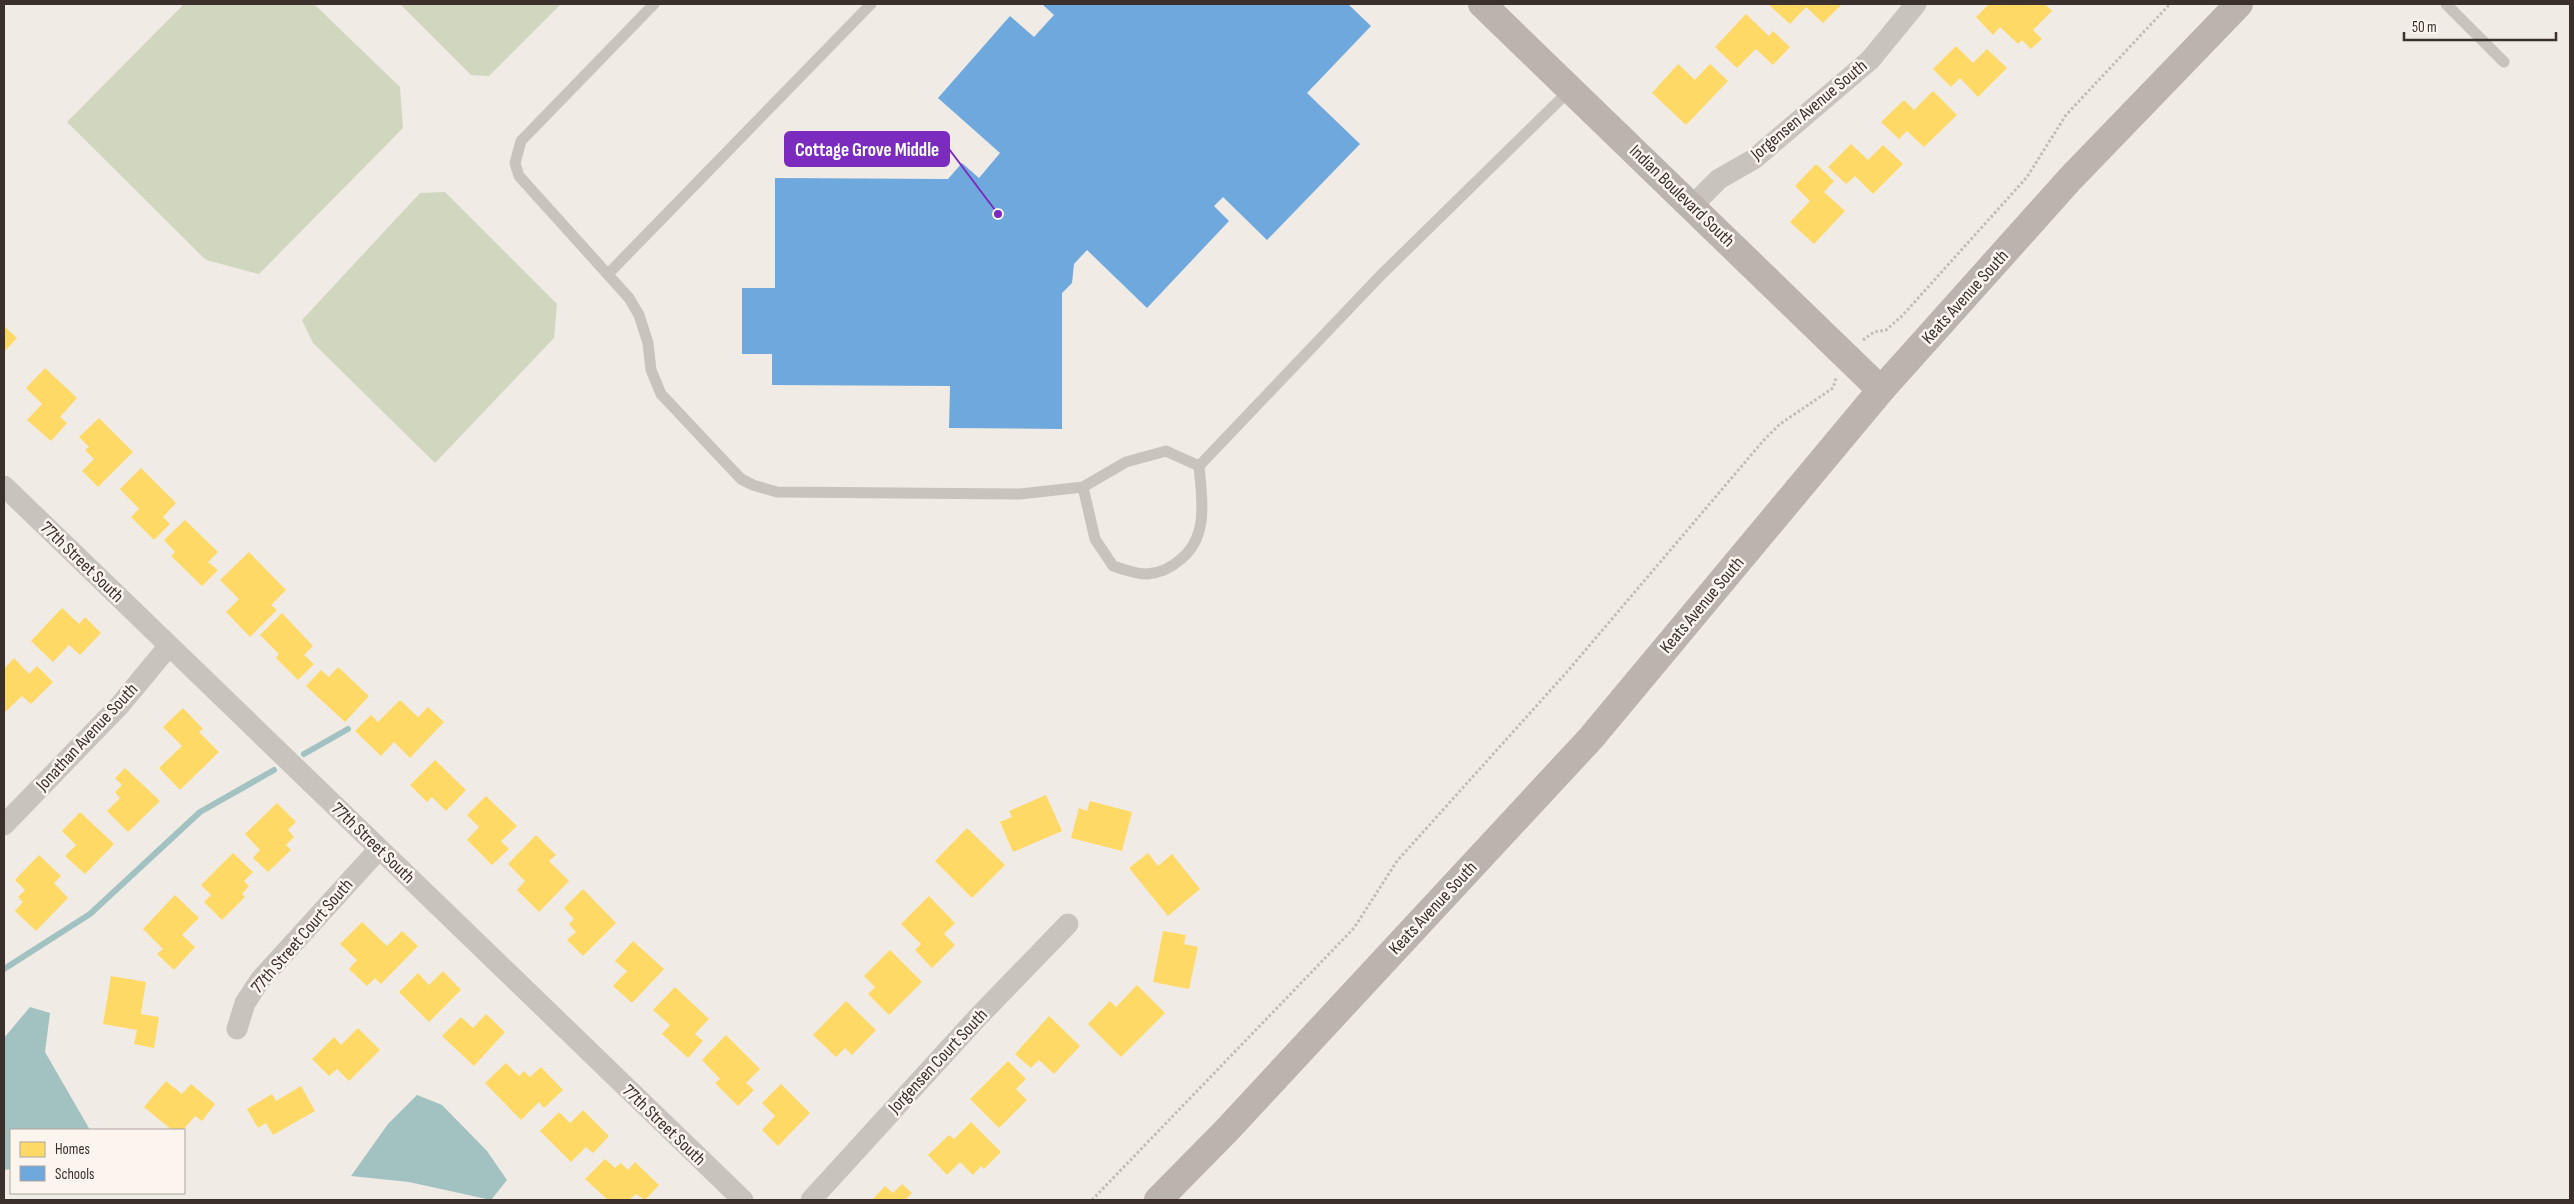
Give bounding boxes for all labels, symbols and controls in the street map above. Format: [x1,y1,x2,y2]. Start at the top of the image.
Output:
scale bar [2404,10,2556,42]
text: 50 m [2412,18,2437,37]
street label: Jorgensen Avenue South [1746,55,1871,165]
callout: Cottage Grove Middle [785,132,949,166]
text: Cottage Grove Middle [795,139,939,162]
street label: Indian Boulevard South [1625,141,1739,251]
street label: Keats Avenue South [1917,246,2013,348]
street label: 77th Street South [36,517,128,607]
street label: Keats Avenue South [1656,552,1748,658]
street label: Jonathan Avenue South [31,679,142,796]
street label: 77th Street South [327,798,419,888]
street label: Keats Avenue South [1385,857,1481,959]
street label: 77th Street Court South [247,875,357,997]
street label: Jorgensen Court South [883,1004,992,1118]
street label: 77th Street South [618,1080,710,1170]
legend [10,1129,185,1194]
text: Homes [55,1140,90,1159]
text: Schools [55,1165,94,1184]

